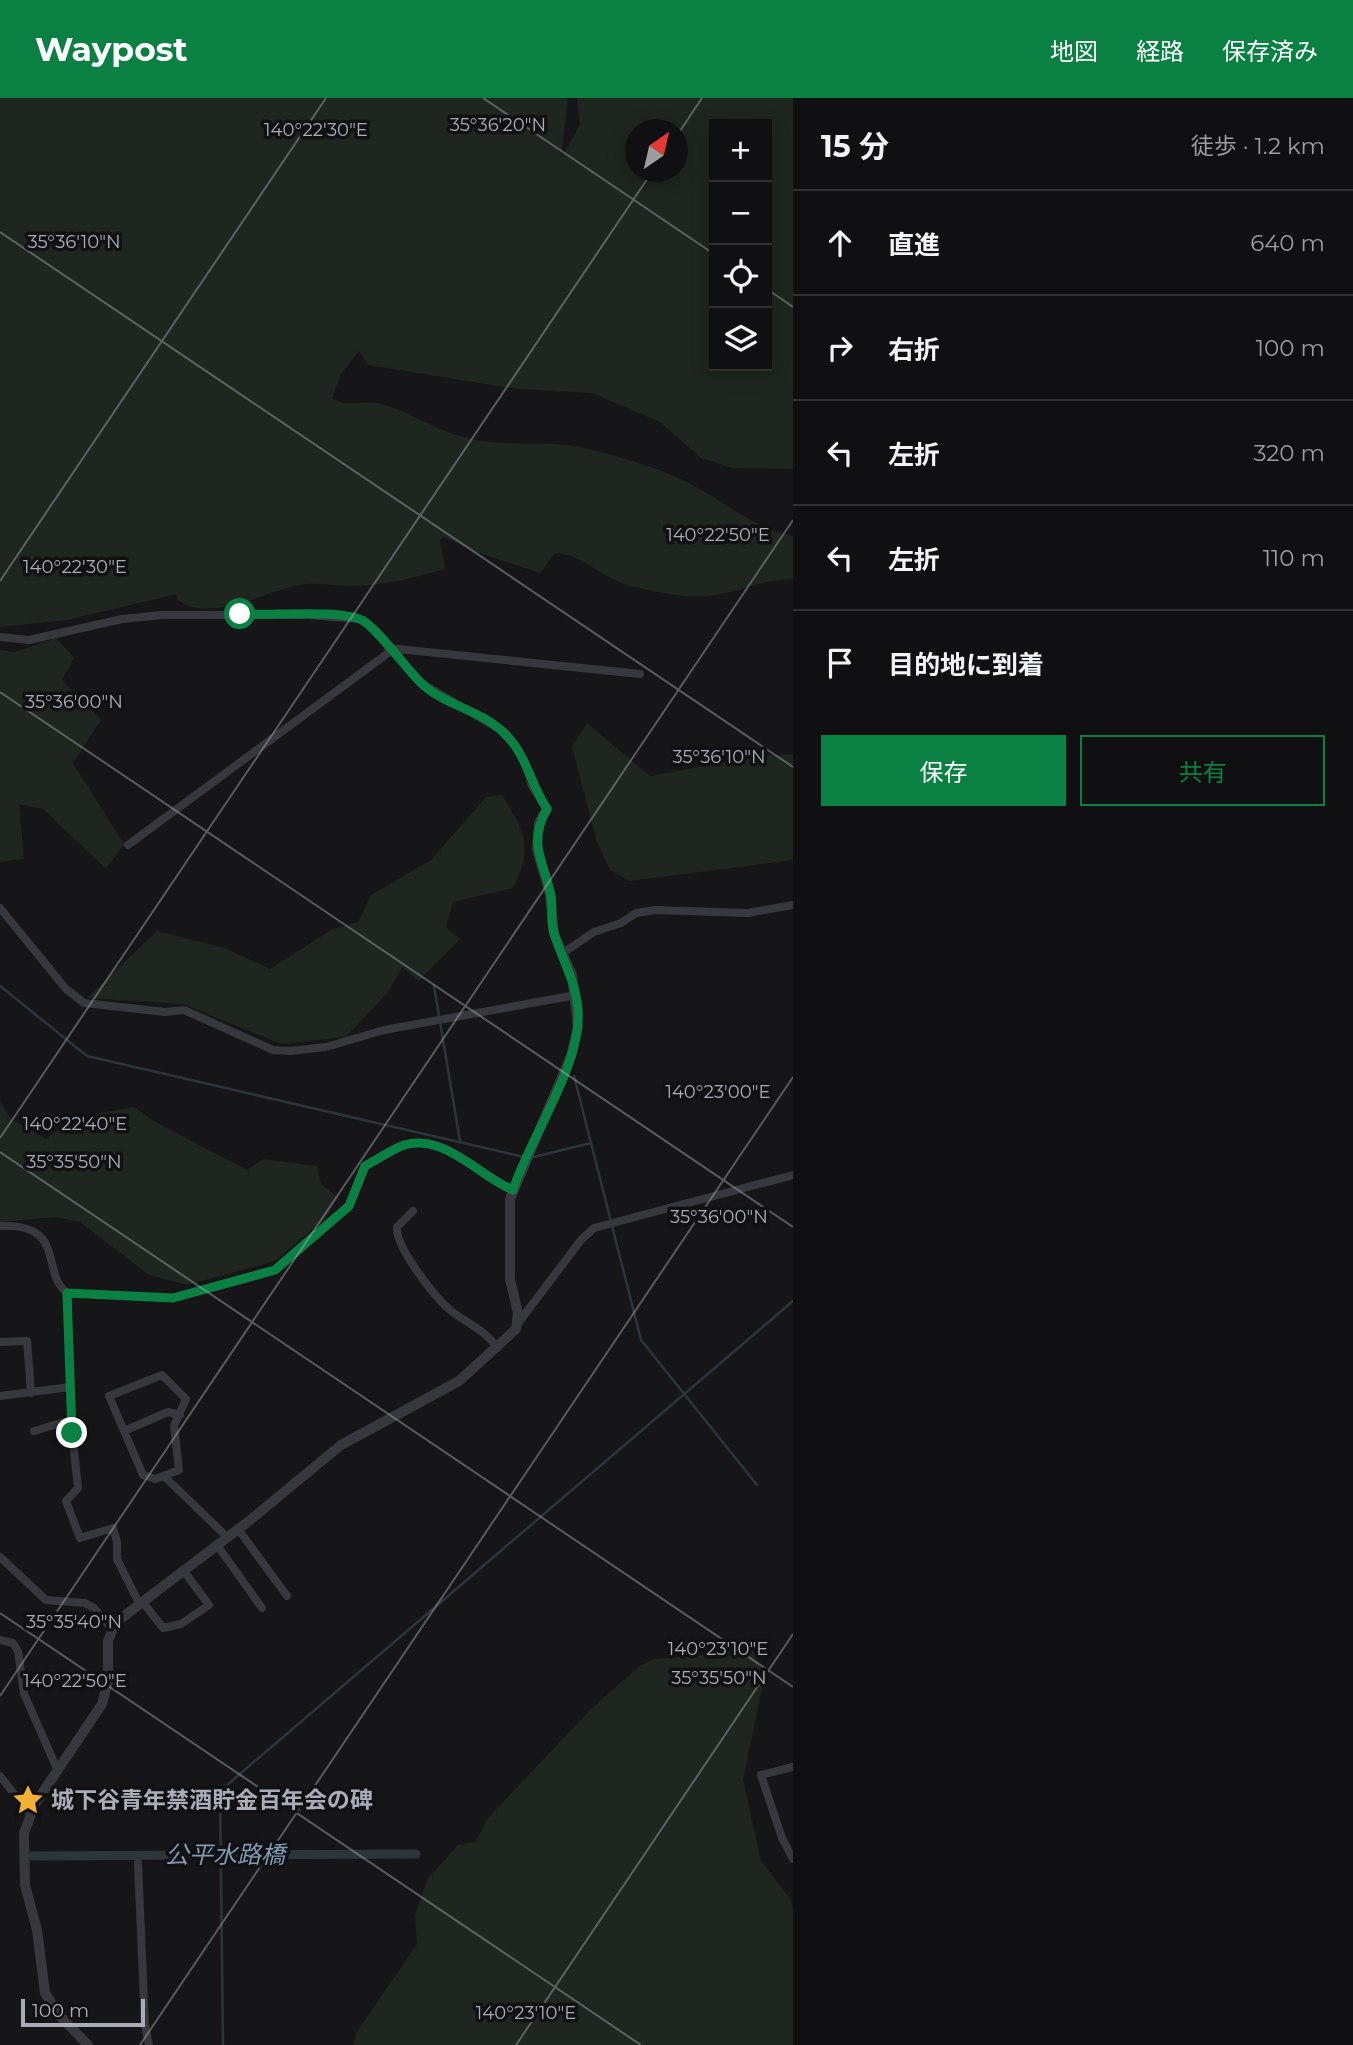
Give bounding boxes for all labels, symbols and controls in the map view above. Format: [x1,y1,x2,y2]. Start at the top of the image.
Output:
text: Waypost [35,29,188,69]
text: 地図 [1050,37,1098,66]
text: 経路 [1136,37,1184,66]
text: 保存済み [1222,37,1318,66]
text: 35°36'20"N [450,114,546,136]
text: 140°22'30"E [264,119,368,141]
north arrow [625,119,688,182]
map controls [709,119,772,371]
button: + [709,119,772,182]
text: 15 分 [821,128,889,165]
text: 徒歩 · 1.2 km [1191,132,1325,160]
button: − [709,182,772,245]
icon: ahead [821,224,859,262]
text: 直進 [888,229,940,261]
text: 640 m [1250,229,1325,257]
text: 35°36'10"N [27,231,121,253]
button: locate [709,245,772,308]
button: layers [709,308,772,371]
icon: right [821,329,859,367]
text: 右折 [888,334,940,366]
text: 100 m [1256,334,1325,362]
icon: left [821,434,859,472]
text: 左折 [888,439,940,471]
text: 320 m [1253,439,1325,467]
text: 140°22'50"E [666,524,770,546]
icon: left [821,539,859,577]
text: 左折 [888,544,940,576]
text: 110 m [1263,544,1325,572]
text: 140°22'30"E [23,556,127,578]
route start [224,598,255,629]
icon: arrive [821,644,859,682]
text: 目的地に到着 [888,649,1044,681]
text: 35°36'00"N [25,691,123,713]
button: 保存 [821,735,1066,806]
button: 共有 [1080,735,1325,806]
text: 35°36'10"N [672,746,766,768]
text: 140°23'00"E [665,1081,771,1103]
text: 140°22'40"E [23,1113,127,1135]
text: 35°35'50"N [26,1151,122,1173]
text: 35°36'00"N [670,1206,768,1228]
route end [56,1417,87,1448]
text: 35°35'40"N [26,1611,122,1633]
text: 140°23'10"E [668,1638,768,1660]
text: 35°35'50"N [671,1667,767,1689]
text: 140°22'50"E [23,1670,127,1692]
place icon: 城下谷青年禁酒貯金百年会の碑 [11,1783,45,1817]
place label: 城下谷青年禁酒貯金百年会の碑 [51,1786,373,1814]
water label: 公平水路橋 [165,1840,288,1869]
scale bar [21,1996,145,2028]
text: 100 m [32,1999,89,2022]
text: 140°23'10"E [476,2002,576,2024]

